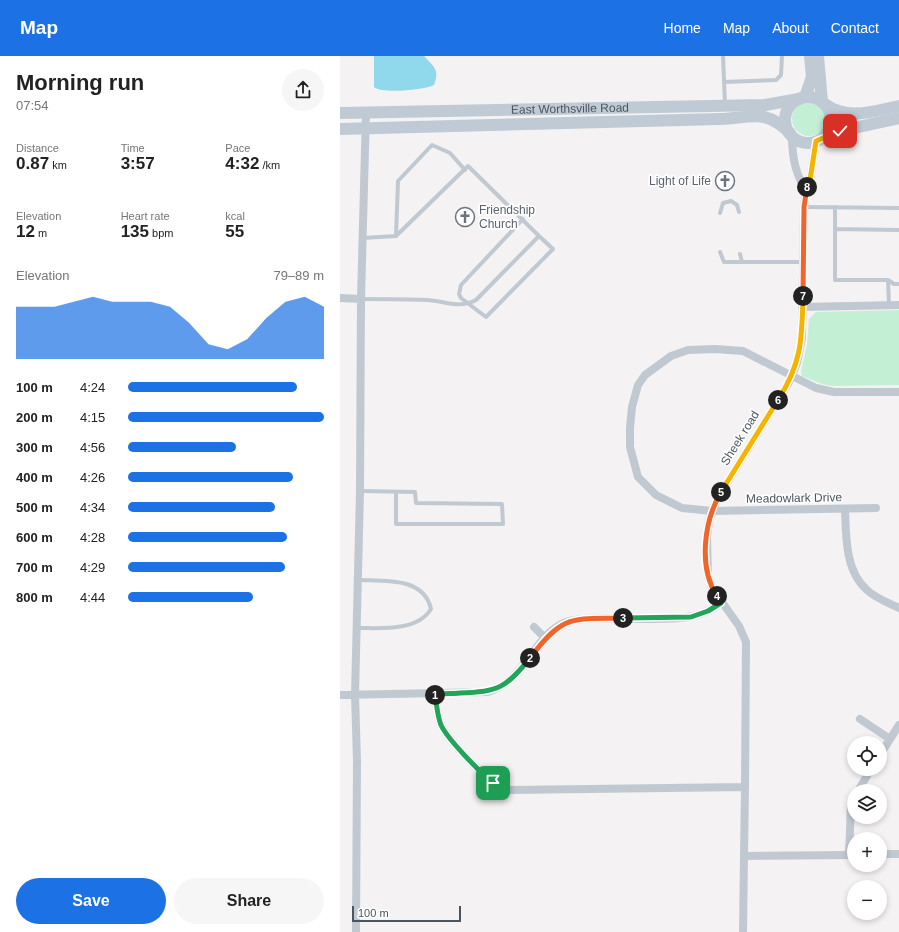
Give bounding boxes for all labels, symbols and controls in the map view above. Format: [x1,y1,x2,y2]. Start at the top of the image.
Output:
text: Map [20,17,58,38]
text: Home [664,20,701,36]
text: Map [723,20,750,36]
text: About [772,20,809,36]
text: Contact [831,20,879,36]
button: share [282,69,324,111]
text: Morning run [16,70,144,95]
text: 07:54 [16,98,49,113]
street label: East Worthsville Road [511,101,629,117]
pin [823,114,857,148]
icon: check [829,120,851,142]
text: Distance [16,142,59,154]
text: Time [121,142,145,154]
text: Pace [225,142,250,154]
text: 0.87 [16,154,49,173]
text: 3:57 [121,154,155,173]
text: 4:32 [225,154,259,173]
text: km [49,159,67,171]
text: /km [259,159,280,171]
church icon: Light of Life [714,170,736,192]
place label: Light of Life [649,174,711,188]
pin: 8 [797,177,817,197]
text: 8 [804,181,810,193]
place label: Friendship Church [479,203,535,231]
church icon: Friendship Church [454,206,476,228]
text: Elevation [16,210,61,222]
text: Heart rate [121,210,170,222]
text: kcal [225,210,245,222]
text: 12 [16,222,35,241]
text: 135 [121,222,149,241]
text: 55 [225,222,244,241]
text: m [35,227,47,239]
text: bpm [149,227,174,239]
text: Elevation [16,268,69,283]
text: 79–89 m [273,268,324,283]
pin: 7 [793,286,813,306]
text: 7 [800,290,806,302]
text: 100 m [16,380,53,395]
text: 4:24 [80,380,105,395]
pin: 6 [768,390,788,410]
text: 6 [775,394,781,406]
street label: Sheek road [718,408,762,468]
text: 200 m [16,410,53,425]
text: 4:15 [80,410,105,425]
text: 300 m [16,440,53,455]
text: 4:56 [80,440,105,455]
text: 400 m [16,470,53,485]
text: 4:26 [80,470,105,485]
pin: 5 [711,482,731,502]
text: 5 [718,486,724,498]
street label: Meadowlark Drive [746,490,842,506]
text: 500 m [16,500,53,515]
text: 4:34 [80,500,105,515]
text: 600 m [16,530,53,545]
text: 4:28 [80,530,105,545]
text: 700 m [16,560,53,575]
text: 4:29 [80,560,105,575]
pin: 4 [707,586,727,606]
text: 800 m [16,590,53,605]
text: 4:44 [80,590,105,605]
text: 4 [714,590,720,602]
pin: 3 [613,608,633,628]
text: 3 [620,612,626,624]
pin: 2 [520,648,540,668]
text: 2 [527,652,533,664]
pin: 1 [425,685,445,705]
text: 1 [432,689,438,701]
map controls [847,736,887,920]
button: locate [847,736,887,776]
pin [476,766,510,800]
icon: arrive [482,772,504,794]
button: layers [847,784,887,824]
button: + [847,832,887,872]
button: Save [16,878,166,924]
button: Share [174,878,324,924]
button: − [847,880,887,920]
scale bar [352,904,461,923]
text: 100 m [358,907,389,919]

